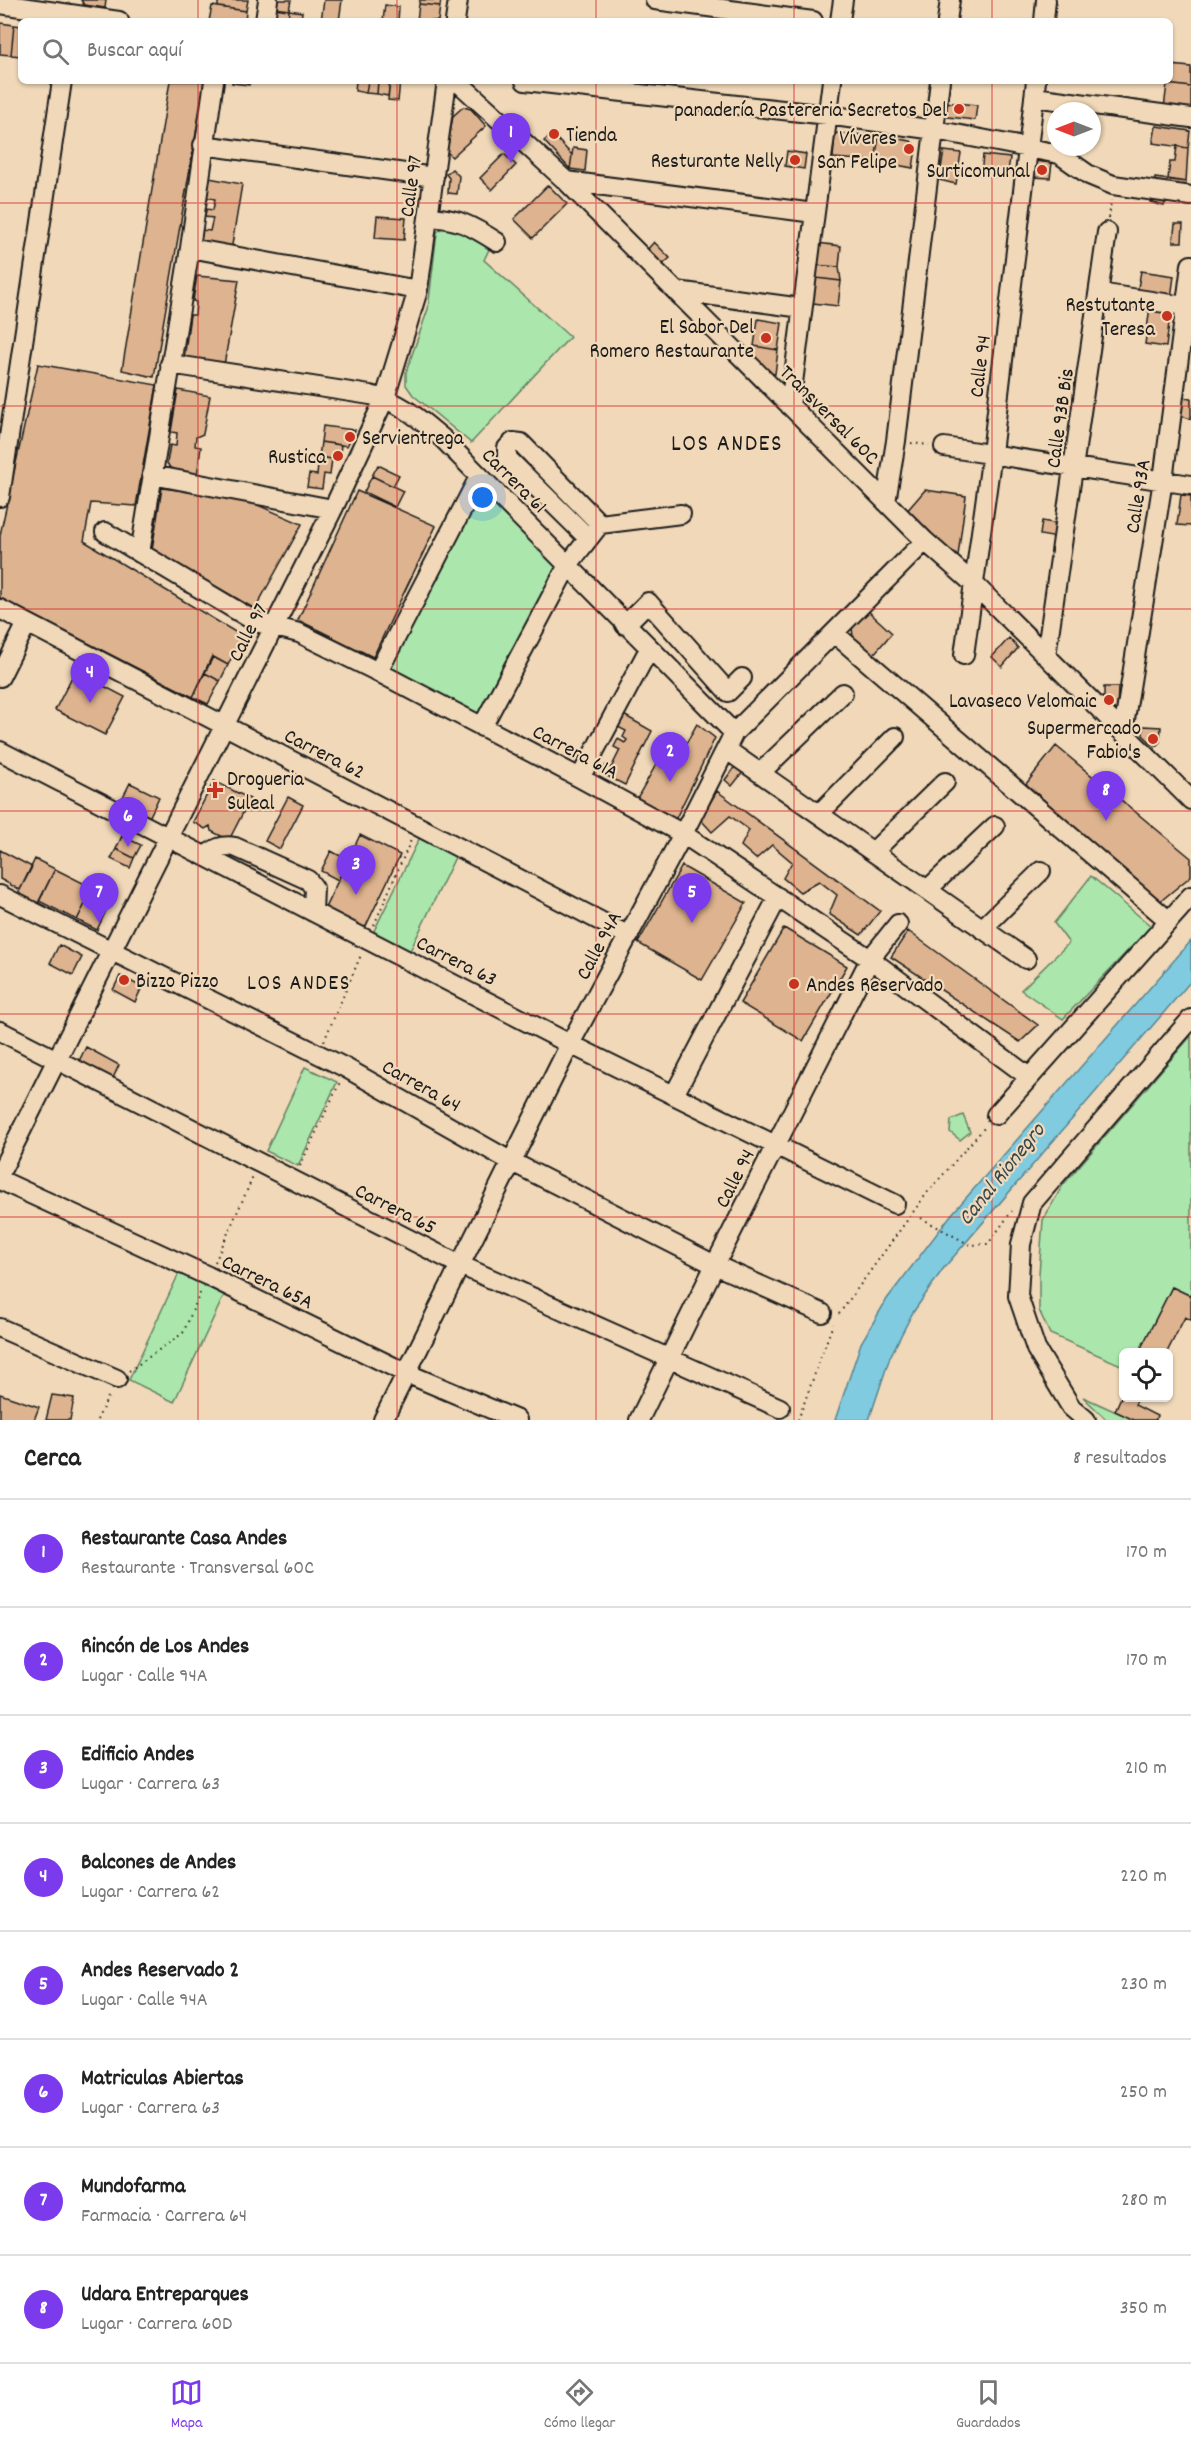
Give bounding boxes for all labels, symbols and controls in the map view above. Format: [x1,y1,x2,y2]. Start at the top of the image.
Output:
search box [18,18,1173,84]
icon: search [39,35,72,68]
text: Buscar aquí [87,36,182,67]
place label: panadería Pastereria Secretos Del [674,97,947,127]
marker: panadería Pastereria Secretos Del [952,102,966,116]
north arrow [1047,102,1101,156]
pin: 1 [492,114,530,163]
place label: Tienda [566,122,618,152]
place label: Víveres San Felipe [817,125,897,179]
marker: Tienda [547,127,561,141]
marker: Víveres San Felipe [902,142,916,156]
place label: Resturante Nelly [651,148,783,178]
marker: Resturante Nelly [788,153,802,167]
street label: Calle 97 [394,154,432,219]
place label: Surticomunal [926,158,1030,188]
marker: Surticomunal [1035,163,1049,177]
place label: Restutante Teresa [1066,292,1156,346]
marker: Restutante Teresa [1160,309,1174,323]
place label: El Sabor Del Romero Restaurante [590,314,754,368]
marker: El Sabor Del Romero Restaurante [759,331,773,345]
street label: Calle 94 [963,333,1001,399]
street label: Transversal 60C [771,359,885,473]
street label: Calle 93B Bis [1040,367,1084,470]
place label: Servientrega [362,425,465,455]
district label: LOS ANDES [671,428,783,462]
marker: Servientrega [343,430,357,444]
street label: Carrera 61 [473,442,553,522]
place label: Rustica [268,444,327,474]
marker: Rustica [331,449,345,463]
street label: Calle 93A [1119,457,1161,536]
your location [468,483,497,512]
street label: Calle 97 [222,599,277,668]
pin: 4 [70,654,110,703]
place label: Lavaseco Velomaic [949,688,1097,718]
marker: Lavaseco Velomaic [1102,693,1116,707]
place label: Supermercado Fabio's [1027,715,1141,769]
street label: Carrera 61A [526,718,623,789]
street label: Carrera 62 [278,723,369,789]
pin: 2 [650,732,690,782]
marker: Supermercado Fabio's [1146,732,1160,746]
place label: Drogueria Suleal [227,766,305,820]
pin: 8 [1086,772,1126,821]
marker: Drogueria Suleal [208,783,222,797]
pin: 6 [108,798,148,847]
pin: 3 [336,846,376,895]
pin: 7 [80,874,118,923]
pin: 5 [672,874,712,923]
street label: Calle 94A [570,907,631,986]
street label: Carrera 63 [410,930,501,996]
place label: Bizzo Pizzo [136,968,219,998]
district label: LOS ANDES [247,969,351,1000]
place label: Andes Reservado [806,972,943,1002]
marker: Bizzo Pizzo [117,973,131,987]
marker: Andes Reservado [787,977,801,991]
street label: Carrera 64 [375,1054,466,1122]
water label: Canal Rionegro [952,1116,1055,1233]
street label: Calle 94 [709,1145,764,1214]
street label: Carrera 65 [349,1177,440,1244]
street label: Carrera 65A [216,1249,318,1319]
map controls [1119,1348,1173,1402]
button: locate [1119,1348,1173,1402]
text: Cerca [24,1441,81,1478]
text: 8 resultados [1073,1445,1167,1473]
text: Restaurante Casa Andes [81,1524,287,1555]
text: 1 [41,1539,46,1567]
text: 170 m [1126,1539,1167,1567]
text: Restaurante · Transversal 60C [81,1555,314,1583]
text: Rincón de Los Andes [81,1632,249,1663]
text: 2 [39,1647,48,1675]
text: 170 m [1126,1647,1167,1675]
text: Lugar · Calle 94A [81,1663,208,1691]
text: Edificio Andes [81,1740,195,1771]
text: 3 [39,1755,48,1783]
text: 210 m [1125,1755,1167,1783]
text: Lugar · Carrera 63 [81,1771,220,1799]
text: Balcones de Andes [81,1848,236,1879]
text: 4 [39,1863,48,1891]
text: 220 m [1120,1863,1167,1891]
text: Lugar · Carrera 62 [81,1879,220,1907]
text: Andes Reservado 2 [81,1956,239,1987]
text: 5 [39,1971,48,1999]
text: 230 m [1120,1971,1167,1999]
text: Lugar · Calle 94A [81,1987,208,2015]
text: Matriculas Abiertas [81,2064,244,2095]
text: 6 [39,2079,48,2107]
text: 250 m [1120,2079,1167,2107]
text: Lugar · Carrera 63 [81,2095,220,2123]
text: Mundofarma [81,2172,185,2203]
text: 7 [40,2187,47,2215]
text: 280 m [1121,2187,1167,2215]
text: Farmacia · Carrera 64 [81,2203,247,2231]
text: Udara Entreparques [81,2280,249,2311]
text: 8 [39,2295,48,2323]
text: 350 m [1120,2295,1167,2323]
text: Lugar · Carrera 60D [81,2311,232,2339]
tab: Mapa [170,2376,203,2435]
tab: Cómo llegar [544,2376,616,2435]
tab: Guardados [956,2376,1021,2435]

